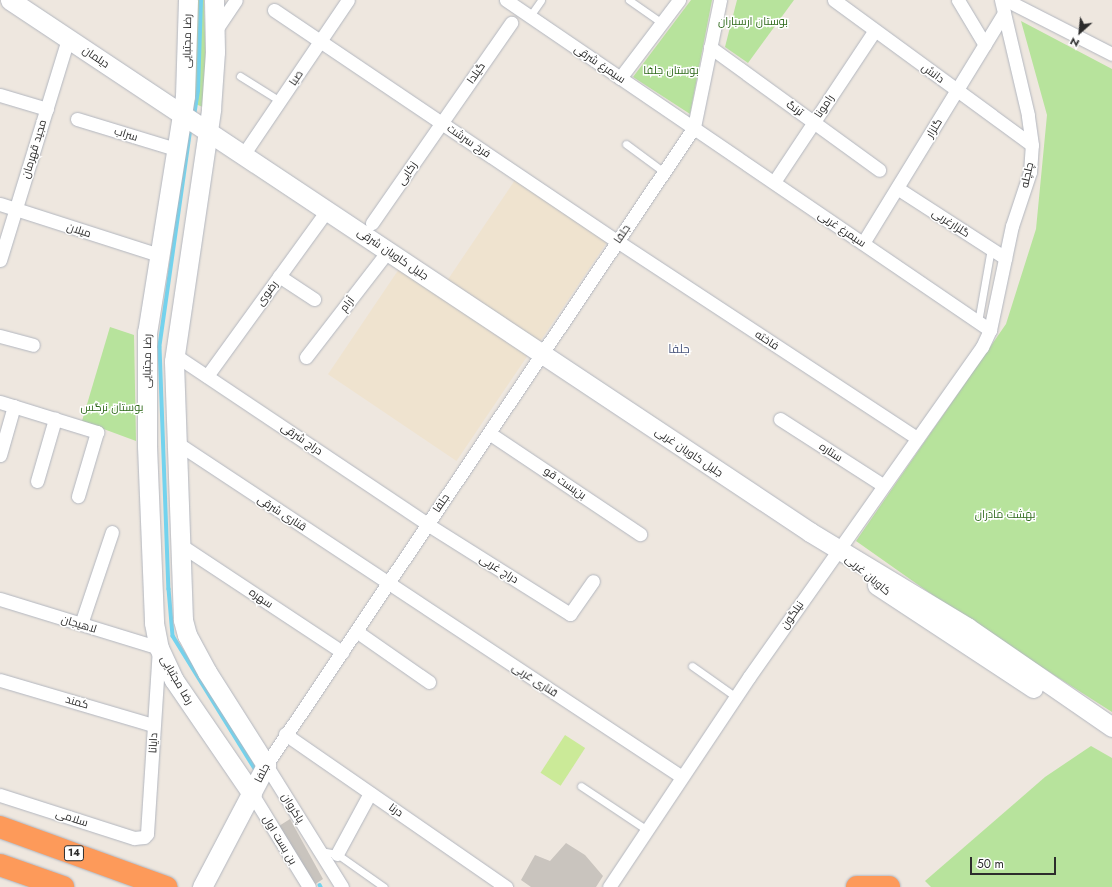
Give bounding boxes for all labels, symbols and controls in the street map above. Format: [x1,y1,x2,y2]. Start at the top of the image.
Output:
north arrow [1060,12,1100,52]
street label: رضا مجتبایی [180,14,194,68]
park label: بوستان ارسباران [718,14,788,28]
text: N [1067,34,1082,52]
street label: سیمرغ شرقی [572,42,628,86]
street label: دیلمان [80,43,112,71]
street label: گیلدا [464,60,488,86]
street label: دانش [919,60,947,86]
park label: بوستان جلفا [643,63,699,77]
street label: صبا [286,68,306,88]
street label: رامونا [811,92,837,120]
street label: ترنگ [784,97,806,119]
street label: گلزار [923,116,945,140]
street label: مجید قهرمان [19,118,49,180]
street label: فرخ سرشت [445,122,493,160]
street label: سراب [113,124,139,144]
street label: زکایی [394,159,420,187]
street label: چلچله [1018,161,1036,189]
street label: گلزارغربی [930,206,972,240]
street label: سیمرغ غربی [816,208,868,250]
street label: میلان [65,220,93,240]
street label: جلفا [611,222,633,246]
street label: جلیل کاویان شرقی [355,225,431,283]
street label: رضوی [253,278,281,308]
street label: آرام [337,294,357,314]
street label: فاخته [753,327,781,353]
street label: رضا مجتبایی [140,334,154,388]
district label: جلفا [668,343,690,357]
park label: بوستان نرگس [81,400,143,414]
street label: دراج شرقی [279,420,325,458]
street label: جلیل کاویان غربی [653,424,725,480]
street label: ستاره [817,440,845,464]
street label: بن‌بست قو [541,464,589,502]
street label: جلفا [430,491,452,515]
street label: قناری شرقی [255,492,309,534]
park label: بهشت مادران [975,507,1035,521]
street label: دراج غربی [477,552,521,586]
street label: کاویان غربی [843,552,893,598]
street label: سهره [246,585,276,611]
street label: نیلگون [778,599,806,631]
street label: لاهیجان [60,612,98,636]
street label: رضا مجتبایی [158,653,196,707]
street label: قناری غربی [510,660,560,700]
street label: کمند [64,692,90,712]
street label: دایانا [146,732,160,754]
street label: جلفا [252,761,272,785]
street label: پاکروان [279,791,307,825]
street label: درنا [386,800,406,820]
street label: سلامی [54,807,90,829]
street label: بن بست اول [260,813,300,867]
road number: 14 [63,845,85,861]
scale bar [972,849,1058,875]
text: 50 m [977,855,1004,873]

